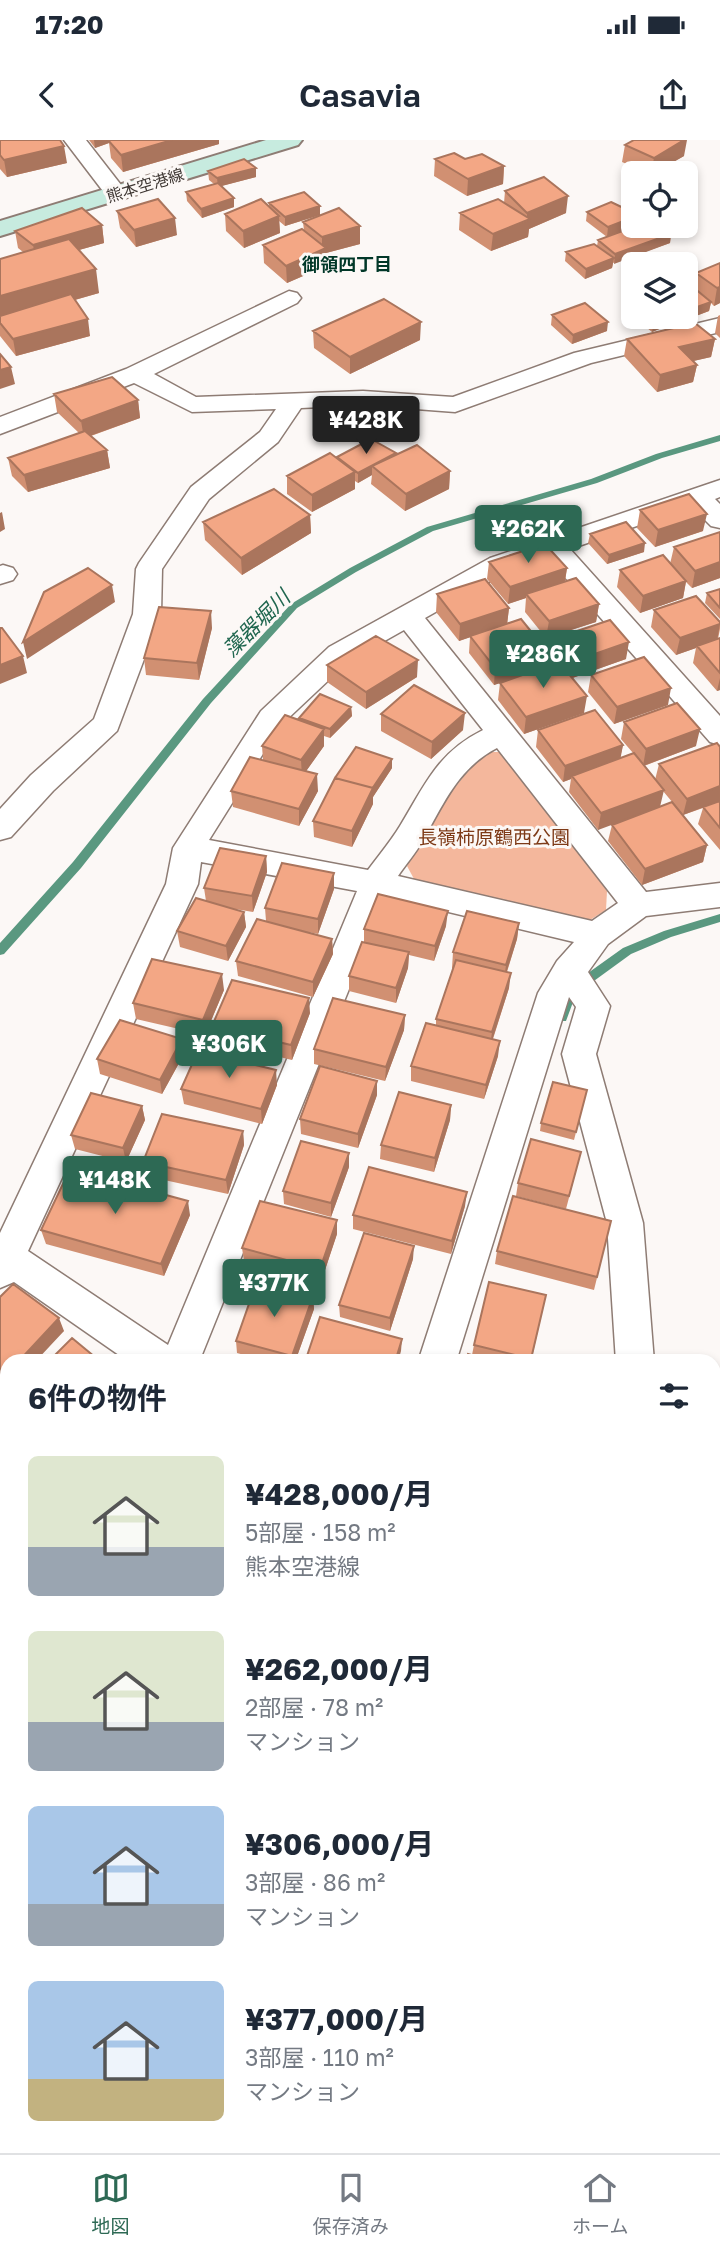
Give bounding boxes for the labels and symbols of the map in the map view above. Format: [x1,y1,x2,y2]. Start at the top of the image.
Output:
street label: 熊本空港線 [104,164,186,206]
district label: 御領四丁目 [301,253,392,275]
pin: ¥428K [317,396,415,456]
pin: ¥262K [479,506,577,565]
water label: 藻器堀川 [217,583,296,662]
pin: ¥286K [494,630,592,690]
park label: 長嶺柿原鶴西公園 [418,825,570,848]
pin: ¥306K [180,1020,278,1080]
pin: ¥148K [66,1156,164,1216]
pin: ¥377K [225,1260,323,1319]

